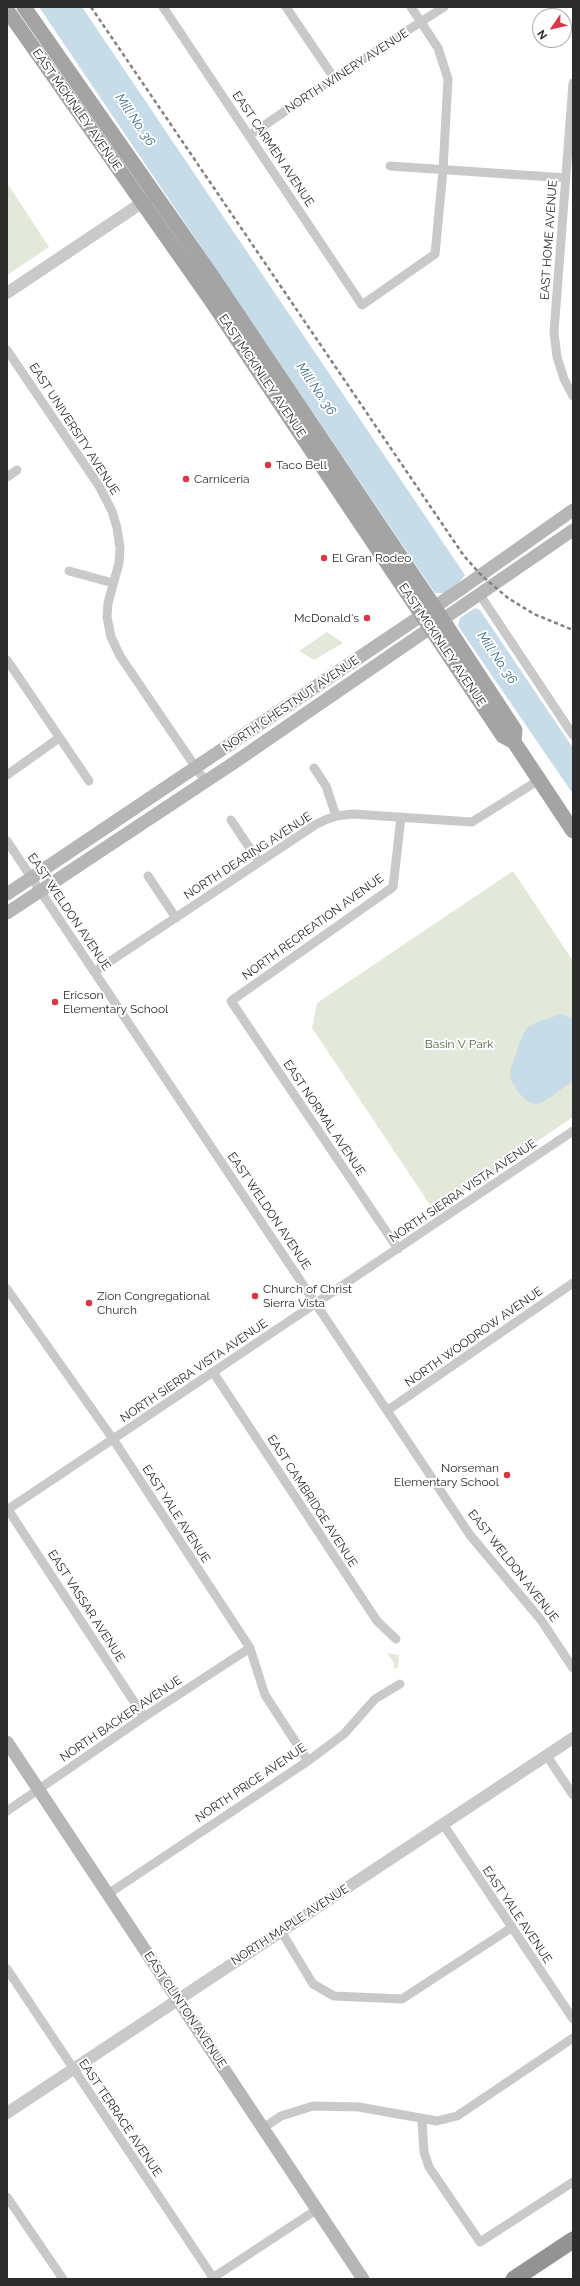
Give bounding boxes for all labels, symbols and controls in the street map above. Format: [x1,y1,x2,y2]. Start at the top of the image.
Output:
north arrow [532,8,572,48]
street label: NORTH WINERY AVENUE [283,26,411,116]
text: N [535,27,550,42]
street label: EAST MCKINLEY AVENUE [29,46,125,174]
street label: EAST CARMEN AVENUE [229,89,317,209]
water label: Mill No. 36 [112,91,158,149]
street label: EAST HOME AVENUE [538,180,560,300]
street label: EAST MCKINLEY AVENUE [215,312,309,440]
street label: EAST UNIVERSITY AVENUE [26,360,122,498]
water label: Mill No. 36 [293,360,339,418]
place label: Taco Bell [276,458,327,472]
marker: Taco Bell [263,460,273,470]
place label: Carniceria [194,472,250,486]
marker: Carniceria [181,474,191,484]
place label: El Gran Rodeo [332,551,411,565]
marker: El Gran Rodeo [319,553,329,563]
street label: EAST MCKINLEY AVENUE [395,581,489,709]
place label: McDonald's [294,611,359,625]
marker: McDonald's [362,613,372,623]
water label: Mill No. 36 [474,629,520,687]
street label: NORTH CHESTNUT AVENUE [220,653,362,755]
street label: NORTH DEARING AVENUE [181,809,315,903]
street label: EAST WELDON AVENUE [24,851,114,973]
street label: NORTH RECREATION AVENUE [240,871,386,983]
place label: Ericson Elementary School [63,988,168,1016]
marker: Ericson Elementary School [50,997,60,1007]
park label: Basin V Park [425,1037,493,1051]
street label: EAST NORMAL AVENUE [280,1057,368,1179]
street label: NORTH SIERRA VISTA AVENUE [387,1136,539,1246]
street label: EAST WELDON AVENUE [224,1150,314,1272]
place label: Church of Christ Sierra Vista [263,1282,352,1310]
street label: NORTH WOODROW AVENUE [402,1284,546,1390]
place label: Zion Congregational Church [97,1289,210,1317]
marker: Church of Christ Sierra Vista [250,1291,260,1301]
marker: Zion Congregational Church [84,1298,94,1308]
street label: NORTH SIERRA VISTA AVENUE [118,1316,270,1426]
street label: EAST CAMBRIDGE AVENUE [264,1432,360,1570]
place label: Norseman Elementary School [394,1461,499,1489]
street label: EAST YALE AVENUE [139,1462,213,1566]
marker: Norseman Elementary School [502,1470,512,1480]
street label: EAST WELDON AVENUE [465,1507,561,1625]
street label: EAST VASSAR AVENUE [44,1547,128,1665]
street label: NORTH BACKER AVENUE [57,1673,185,1765]
street label: NORTH PRICE AVENUE [193,1741,309,1825]
street label: EAST YALE AVENUE [479,1864,555,1966]
street label: NORTH MAPLE AVENUE [229,1882,351,1968]
street label: EAST CLINTON AVENUE [141,1949,229,2071]
street label: EAST TERRACE AVENUE [75,2057,165,2179]

